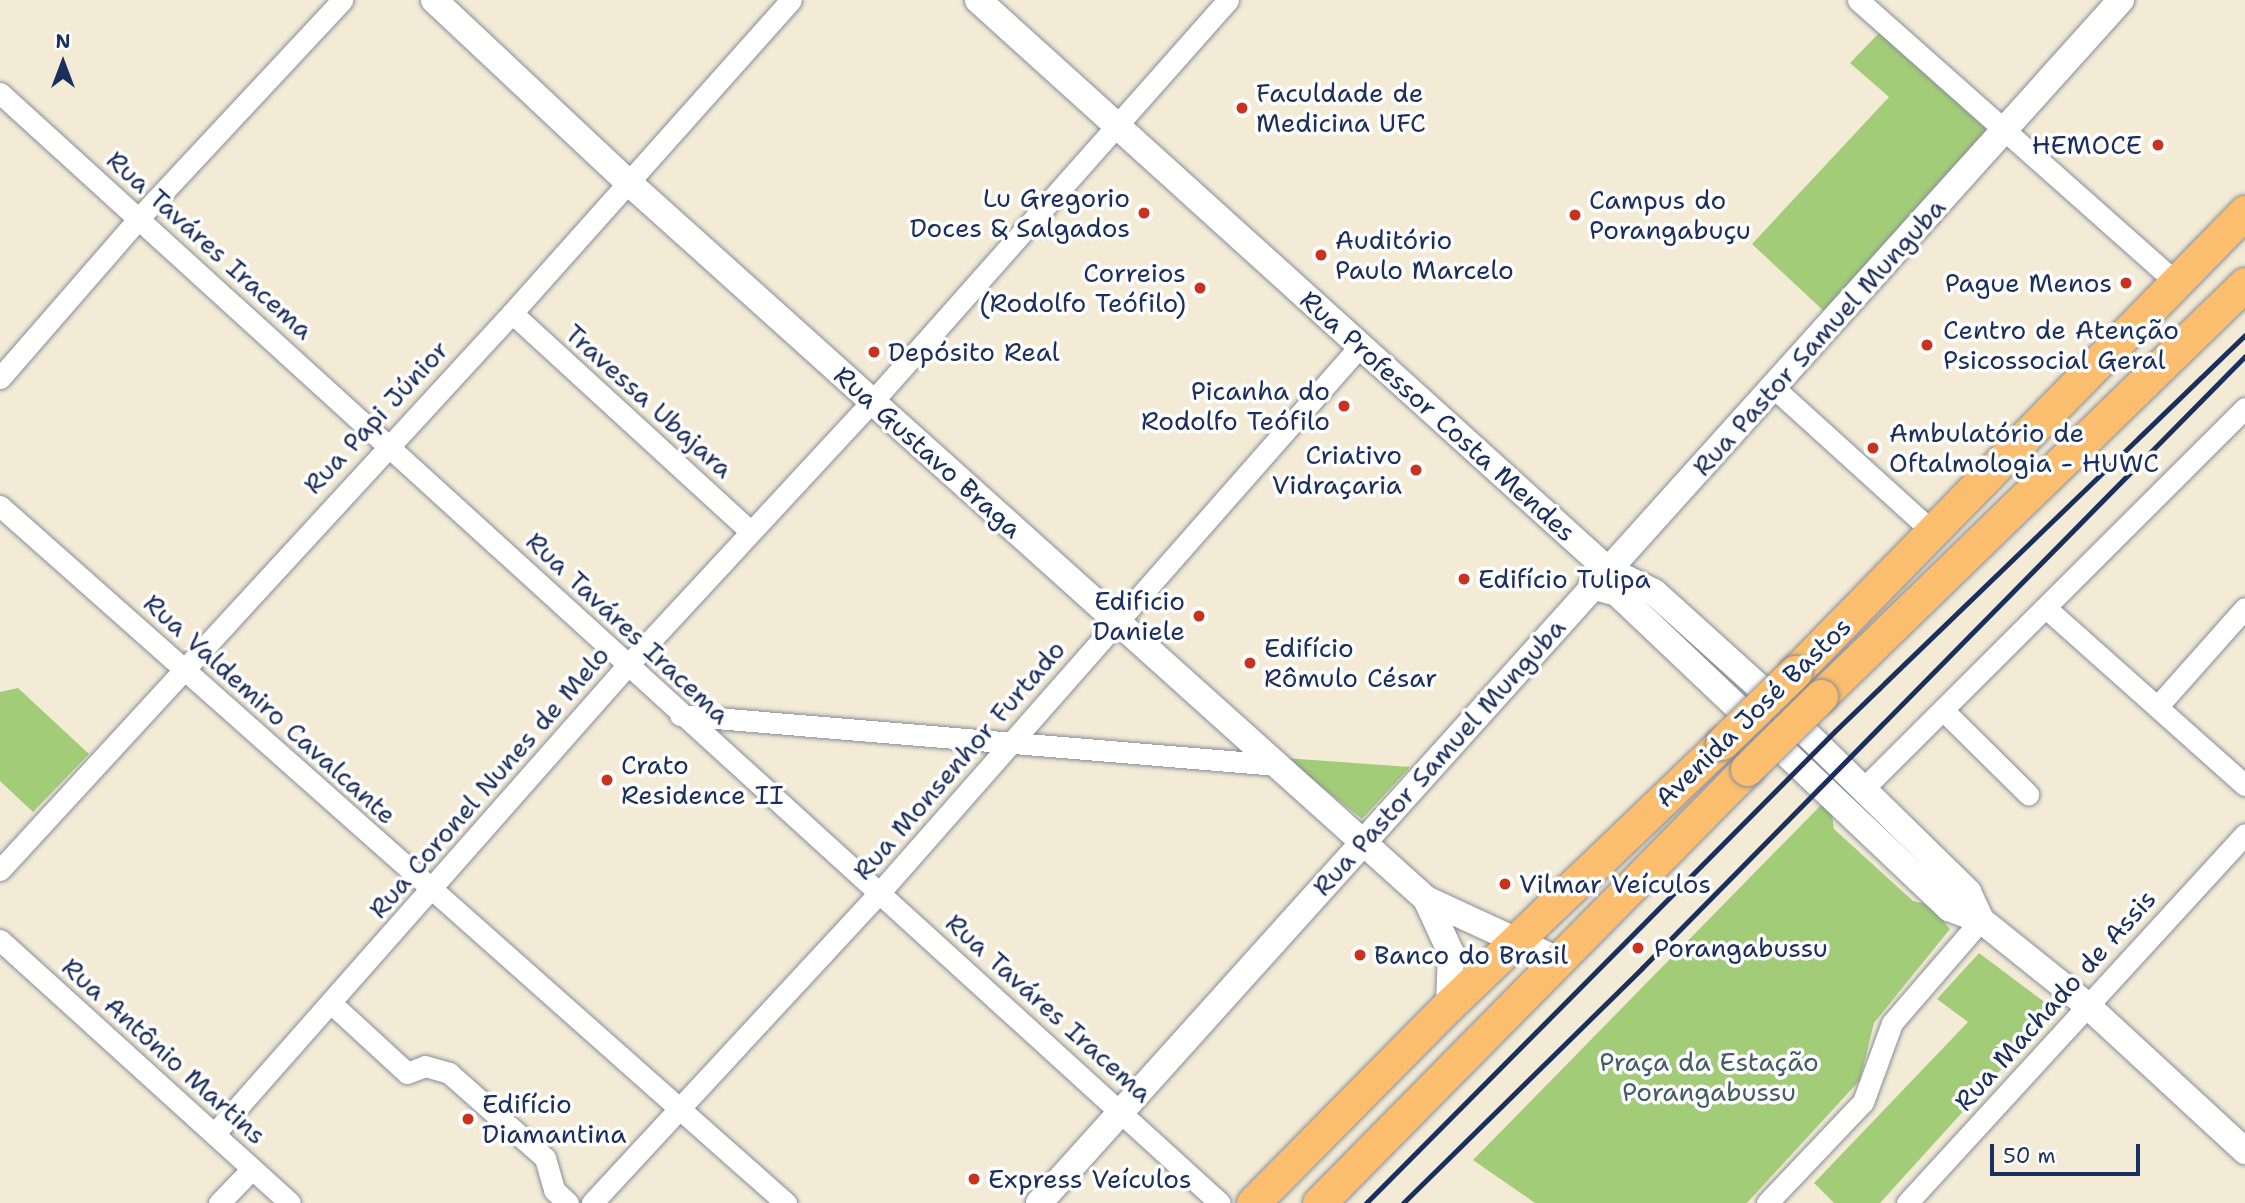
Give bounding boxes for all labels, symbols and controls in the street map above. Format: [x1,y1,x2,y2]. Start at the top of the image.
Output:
north arrow [28,28,98,98]
text: N [55,29,71,54]
place label: Faculdade de Medicina UFC [1256,77,1426,138]
marker: Faculdade de Medicina UFC [1234,100,1250,116]
place label: HEMOCE [2032,129,2142,161]
marker: HEMOCE [2148,135,2168,155]
street label: Rua Taváres Iracema [100,144,320,346]
place label: Lu Gregorio Doces & Salgados [910,182,1130,244]
place label: Campus do Porangabuçu [1589,184,1751,246]
street label: Rua Pastor Samuel Munguba [1686,192,1952,482]
marker: Lu Gregorio Doces & Salgados [1136,205,1152,221]
marker: Campus do Porangabuçu [1567,207,1583,223]
place label: Auditório Paulo Marcelo [1335,224,1514,286]
marker: Auditório Paulo Marcelo [1313,247,1329,263]
place label: Correios (Rodolfo Teófilo) [979,257,1186,318]
place label: Pague Menos [1945,267,2112,299]
marker: Pague Menos [2118,275,2134,291]
marker: Correios (Rodolfo Teófilo) [1192,280,1208,296]
street label: Rua Professor Costa Mendes [1294,284,1582,548]
place label: Centro de Atenção Psicossocial Geral [1943,314,2179,376]
street label: Travessa Ubajara [559,317,739,485]
street label: Rua Papi Júnior [297,334,455,500]
marker: Centro de Atenção Psicossocial Geral [1917,335,1937,355]
place label: Depósito Real [888,336,1060,368]
marker: Depósito Real [866,344,882,360]
street label: Rua Gustavo Braga [828,360,1028,544]
place label: Picanha do Rodolfo Teófilo [1141,375,1330,436]
marker: Picanha do Rodolfo Teófilo [1336,398,1352,414]
place label: Ambulatório de Oftalmologia - HUWC [1889,417,2159,478]
marker: Ambulatório de Oftalmologia - HUWC [1863,438,1883,458]
place label: Criativo Vidraçaria [1272,439,1402,500]
marker: Criativo Vidraçaria [1408,462,1424,478]
street label: Rua Taváres Iracema [520,526,736,730]
place label: Edifício Tulipa [1478,563,1651,595]
marker: Edifício Tulipa [1456,571,1472,587]
place label: Edificio Daniele [1093,585,1185,646]
street label: Rua Valdemiro Cavalcante [137,587,403,831]
marker: Edificio Daniele [1191,608,1207,624]
street label: Avenida José Bastos [1649,610,1857,814]
street label: Rua Pastor Samuel Munguba [1306,612,1572,902]
place label: Edifício Rômulo César [1264,632,1437,694]
street label: Rua Monsenhor Furtado [846,634,1072,886]
street label: Rua Coronel Nunes de Melo [362,640,616,924]
marker: Edifício Rômulo César [1242,655,1258,671]
place label: Crato Residence II [621,749,784,810]
marker: Crato Residence II [599,772,615,788]
place label: Vilmar Veículos [1519,868,1711,900]
marker: Vilmar Veículos [1497,876,1513,892]
street label: Rua Machado de Assis [1948,883,2162,1117]
street label: Rua Taváres Iracema [939,907,1159,1109]
place label: Porangabussu [1654,932,1828,964]
marker: Porangabussu [1628,938,1648,958]
place label: Banco do Brasil [1374,939,1568,971]
marker: Banco do Brasil [1352,947,1368,963]
street label: Rua Antônio Martins [56,951,272,1151]
park label: Praça da Estação Porangabussu [1599,1046,1819,1108]
place label: Edifício Diamantina [482,1088,626,1150]
marker: Edifício Diamantina [460,1111,476,1127]
scale bar [1993,1130,2144,1174]
text: 50 m [2003,1142,2056,1170]
place label: Express Veículos [988,1163,1192,1195]
marker: Express Veículos [966,1171,982,1187]

